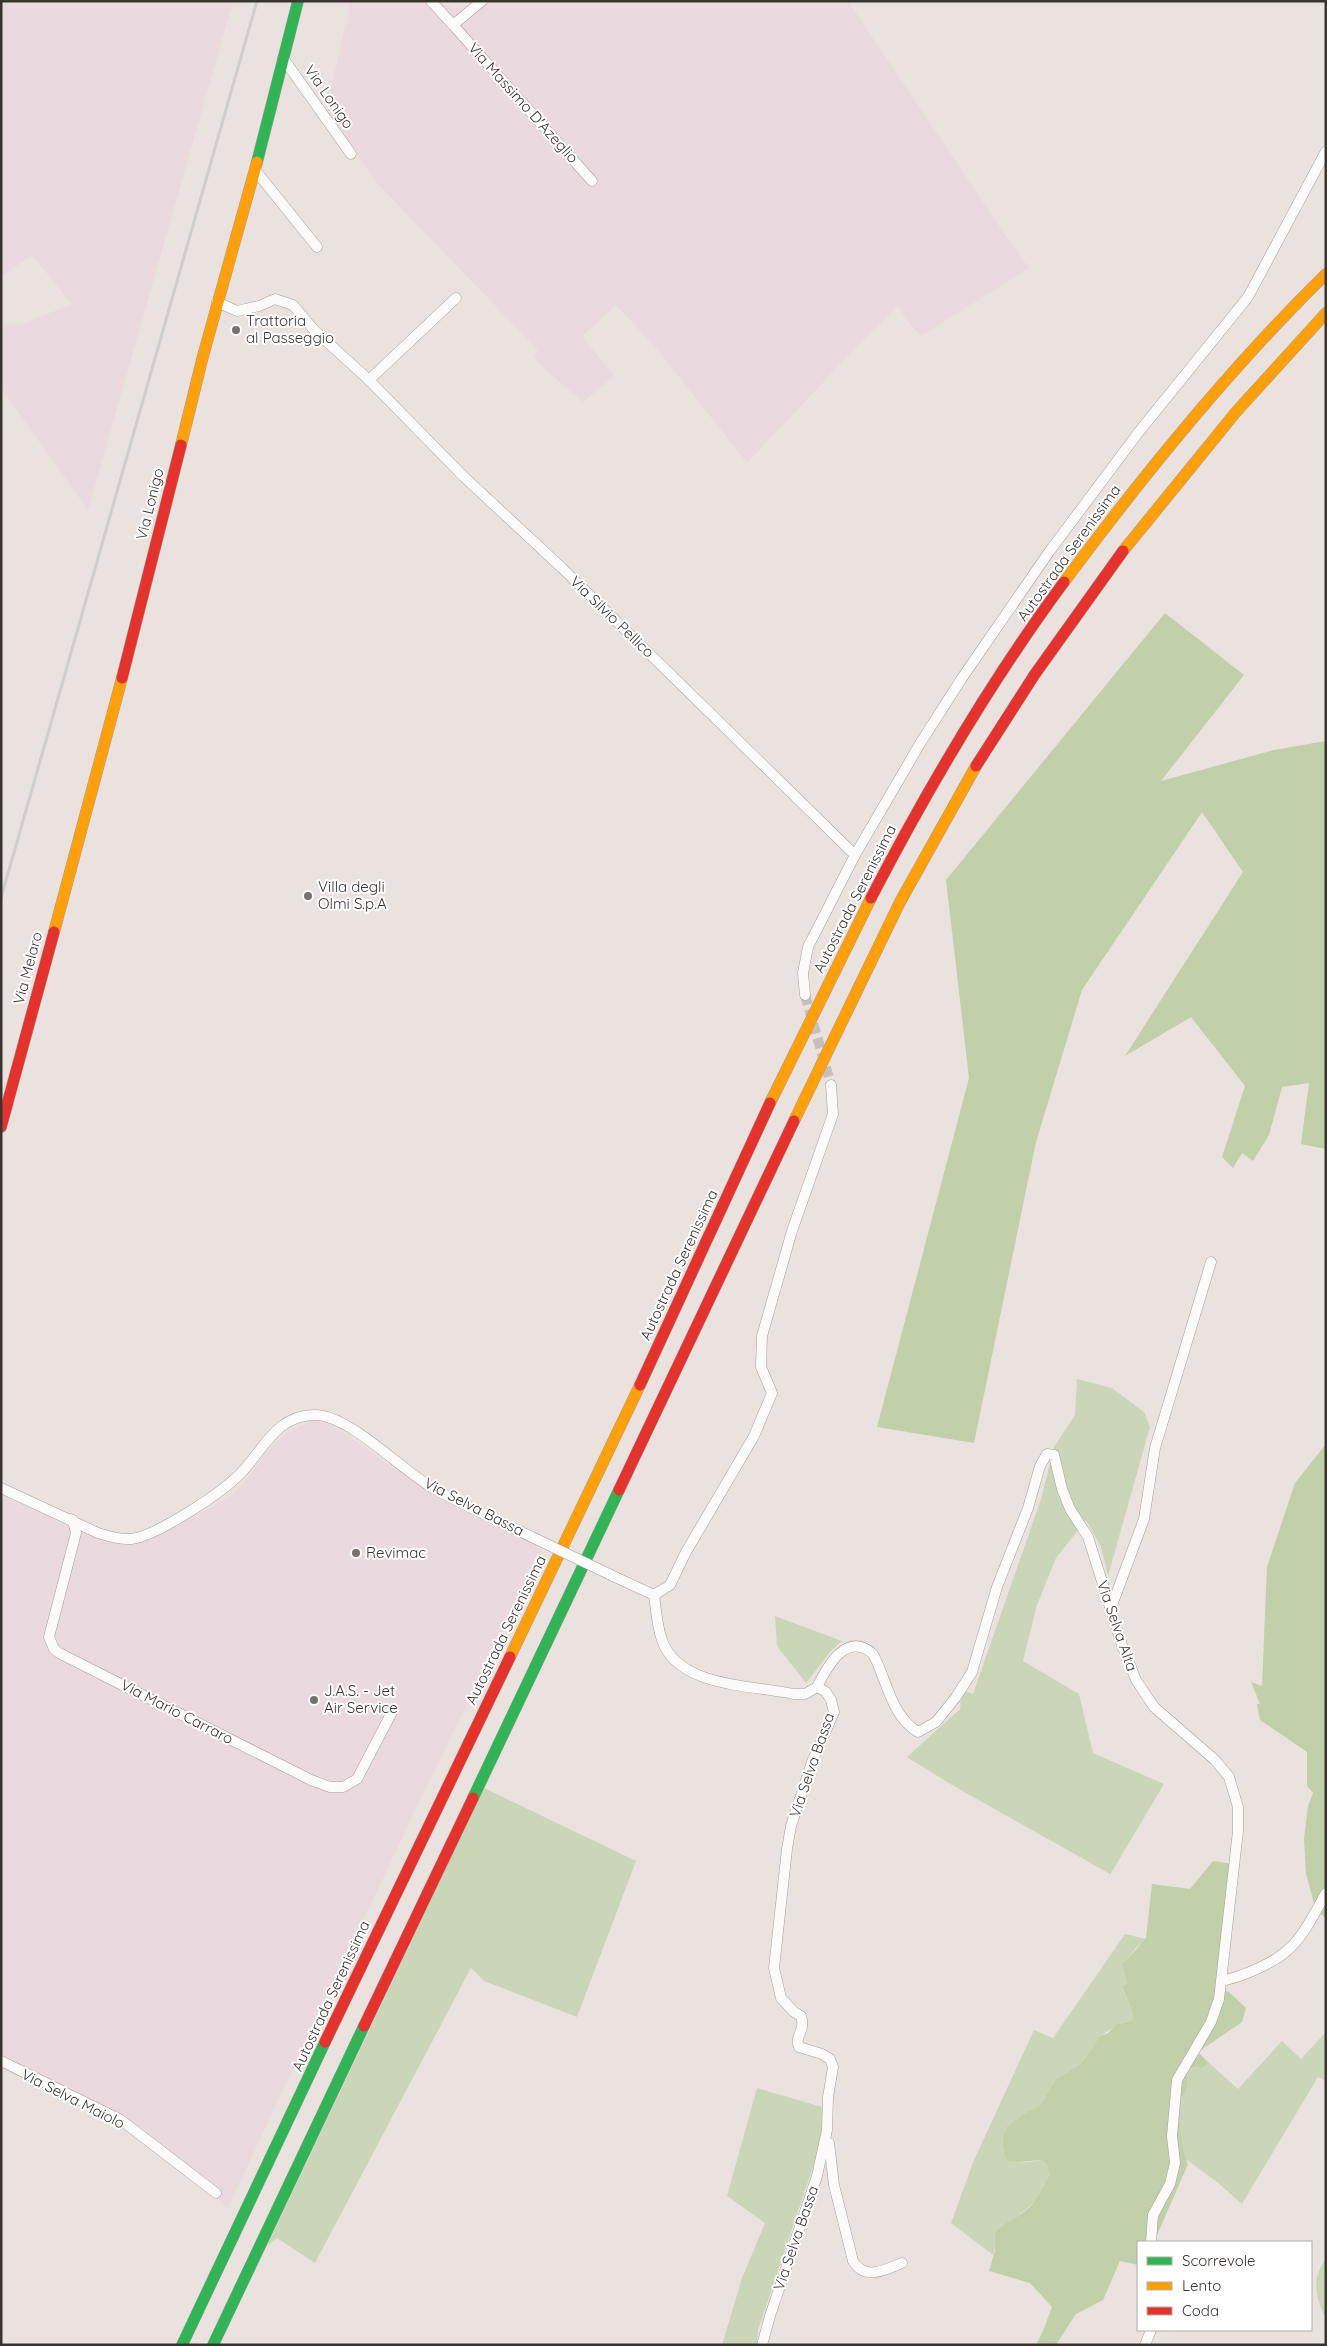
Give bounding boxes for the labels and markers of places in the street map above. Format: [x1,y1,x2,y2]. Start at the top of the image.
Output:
place label: Trattoria al Passeggio [246,311,334,347]
marker: Trattoria al Passeggio [230,324,242,336]
place label: Villa degli Olmi S.p.A [318,877,387,913]
marker: Villa degli Olmi S.p.A [302,890,314,902]
place label: Revimac [366,1543,426,1562]
marker: Revimac [350,1547,362,1559]
place label: J.A.S. - Jet Air Service [324,1681,398,1717]
marker: J.A.S. - Jet Air Service [308,1694,320,1706]

